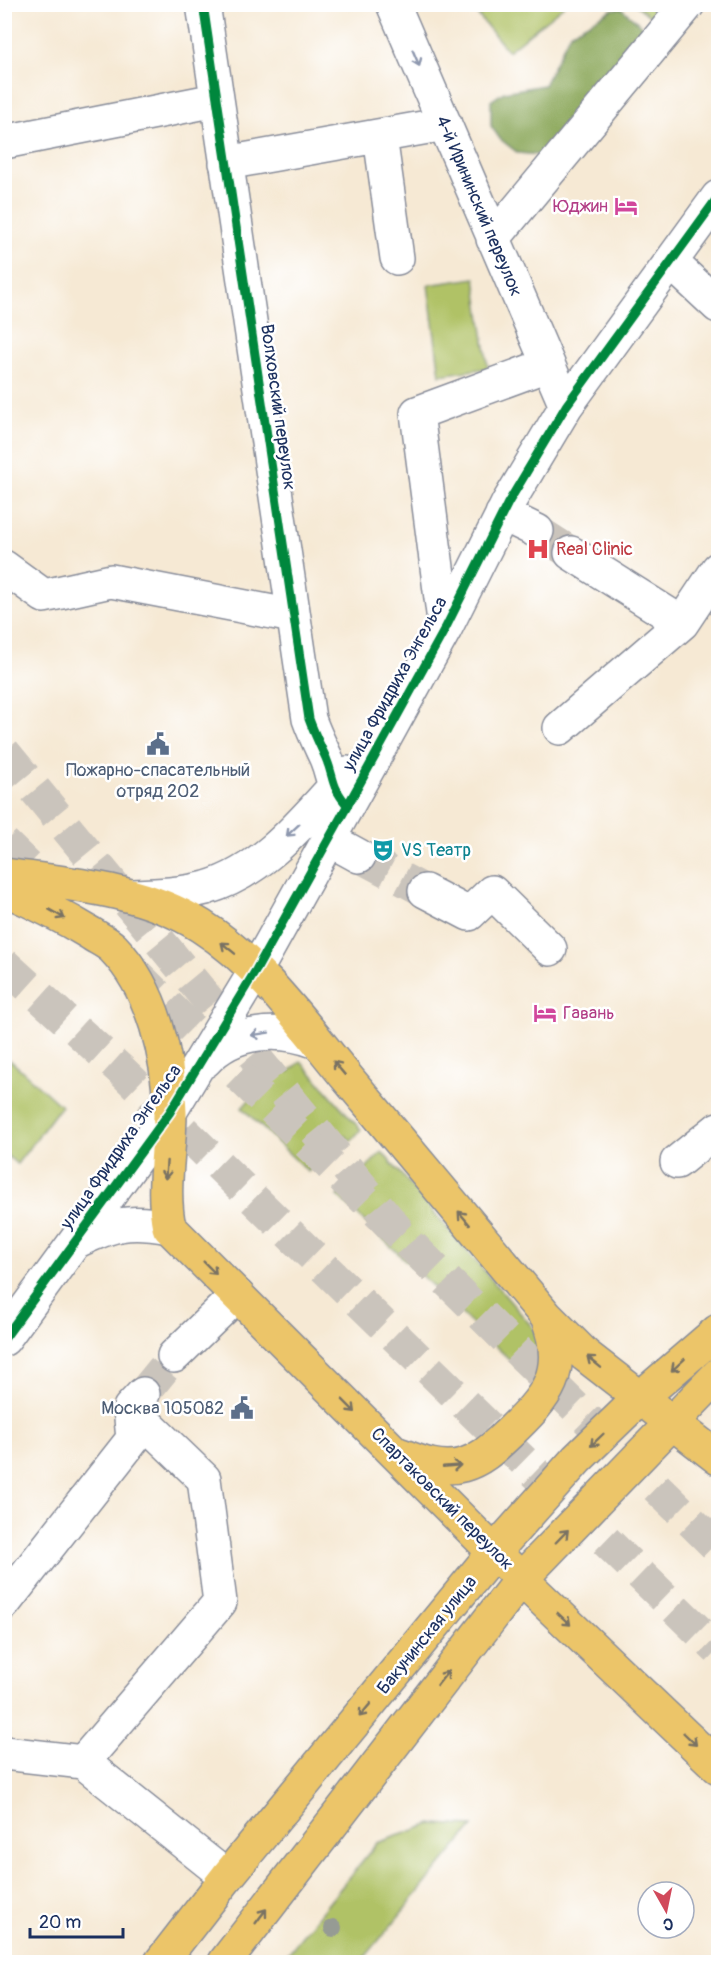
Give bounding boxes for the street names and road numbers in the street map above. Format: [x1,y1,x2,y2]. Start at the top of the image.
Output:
street label: 4-й Ирининский переулок [430,112,528,300]
street label: Волховский переулок [255,323,301,491]
street label: улица Фридриха Энгельса [337,593,453,776]
street label: улица Фридриха Энгельса [55,1060,187,1235]
street label: Спартаковский переулок [366,1423,518,1575]
street label: Бакунинская улица [372,1571,482,1699]

